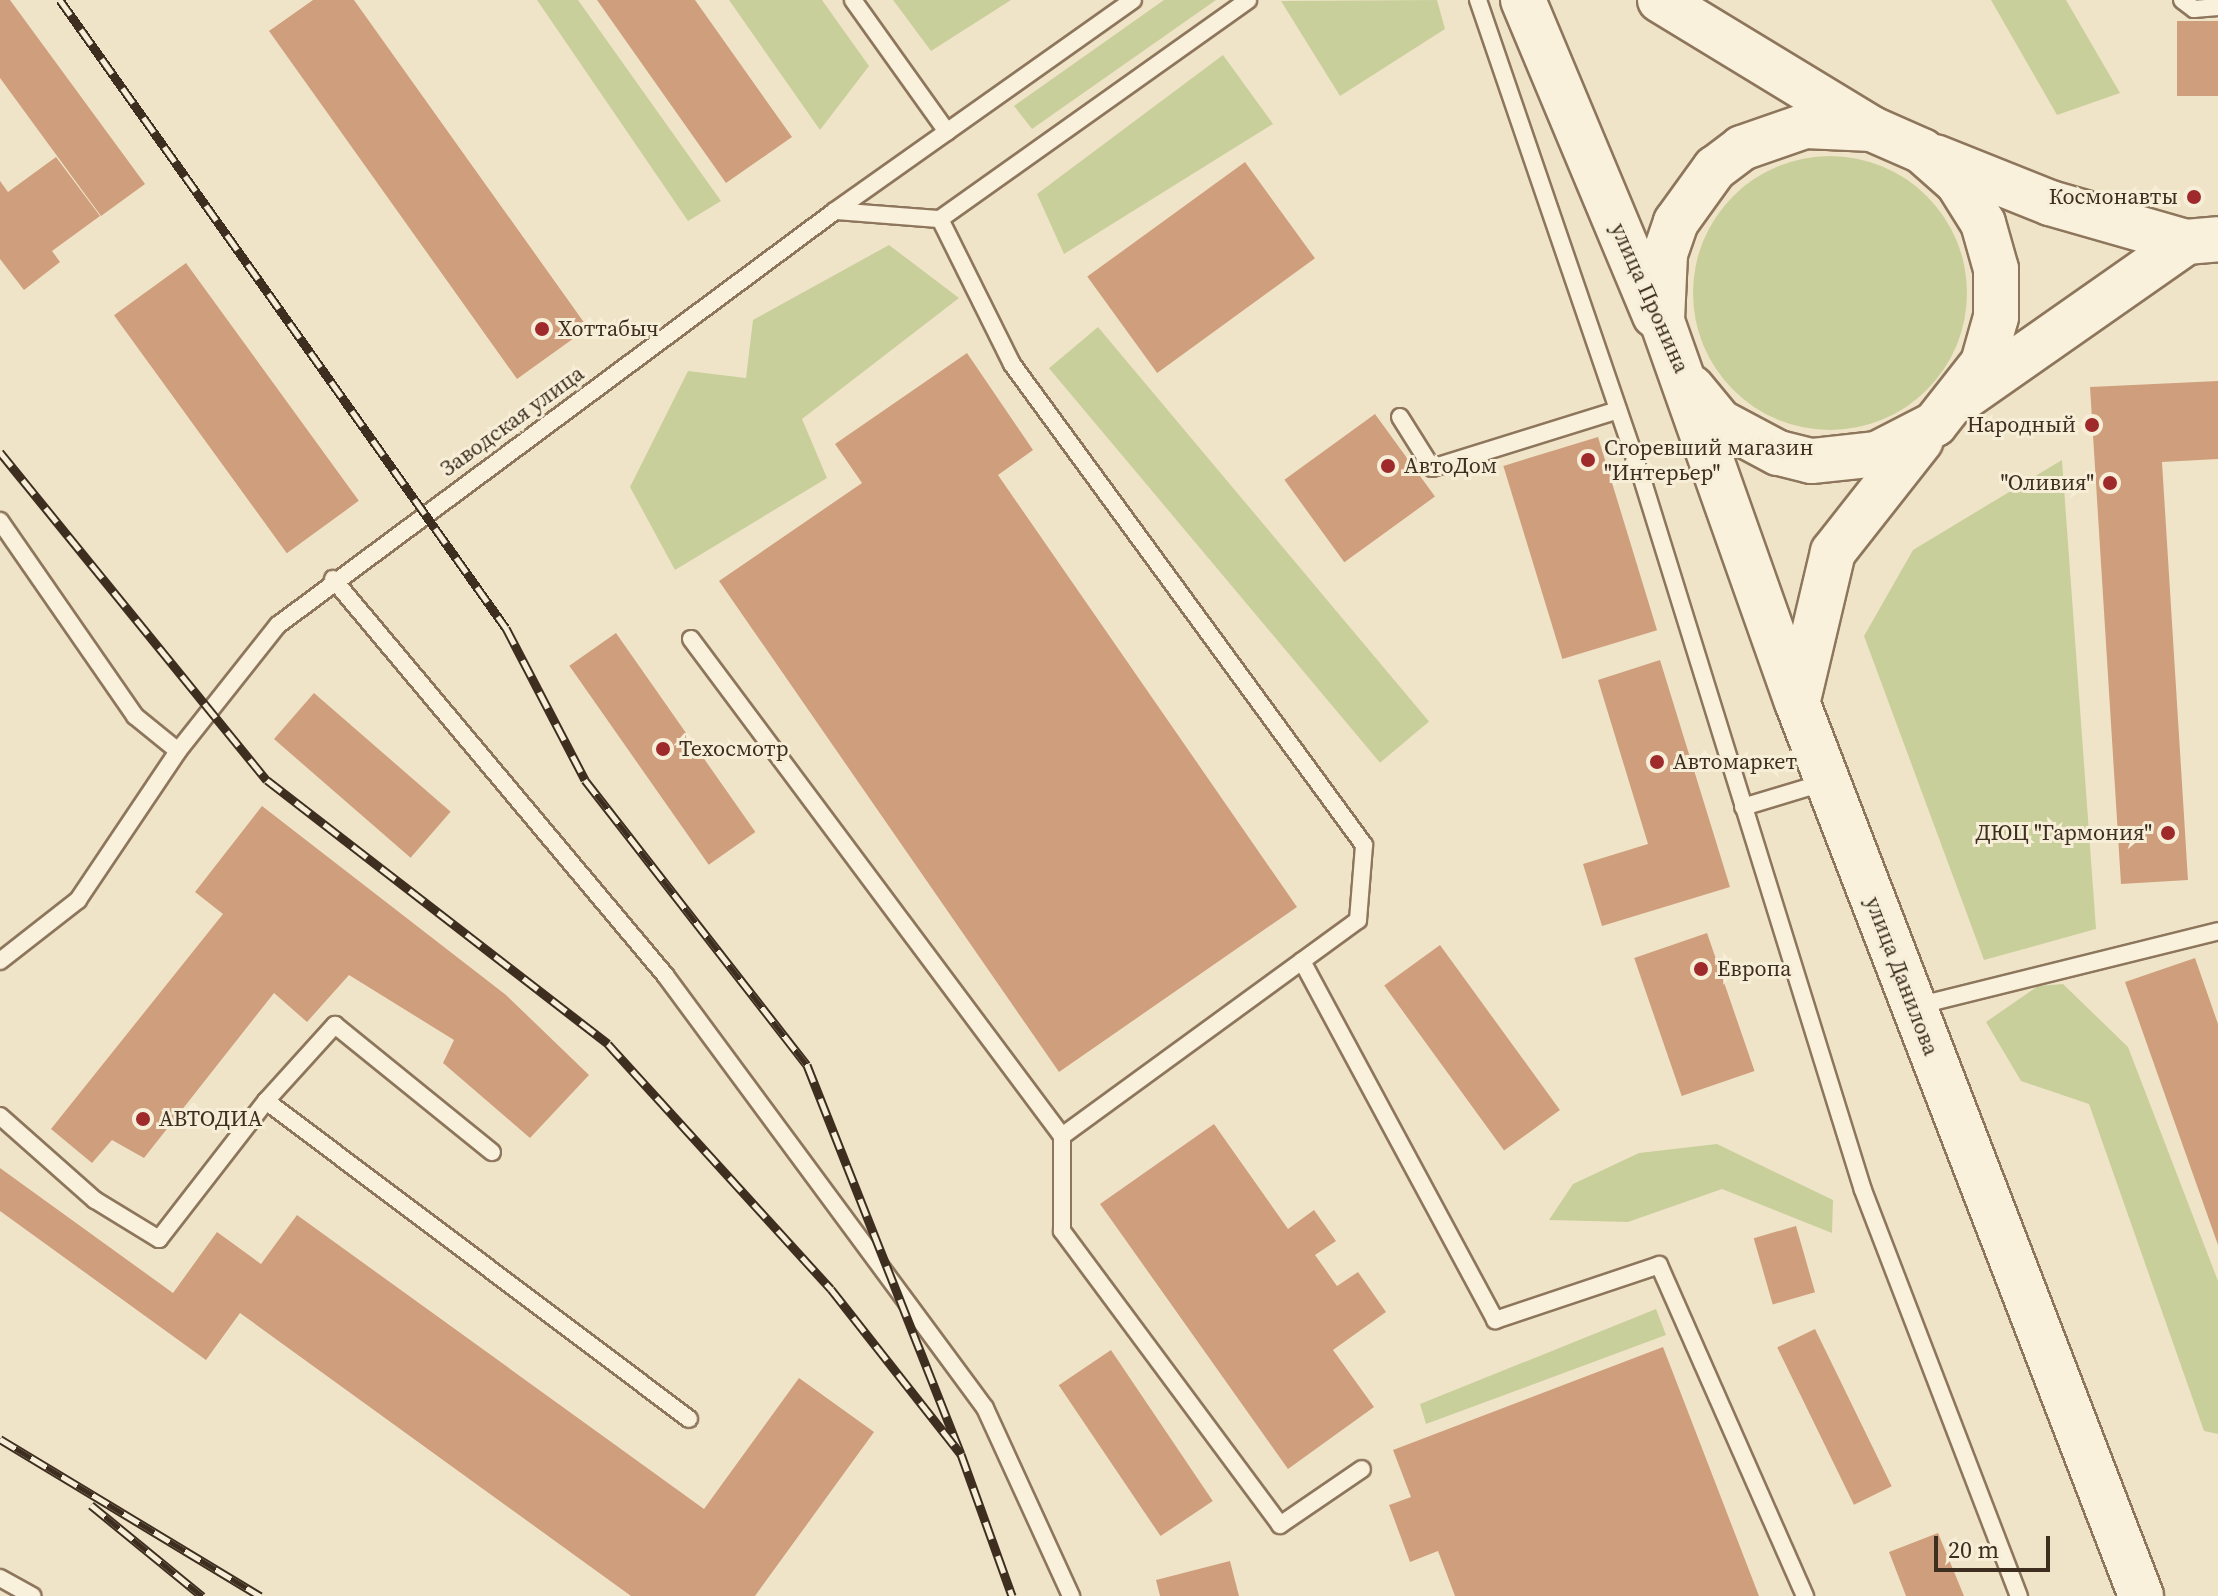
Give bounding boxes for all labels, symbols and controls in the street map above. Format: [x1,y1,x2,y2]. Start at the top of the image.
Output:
place label: Космонавты [2049,184,2178,210]
marker: Космонавты [2185,188,2203,206]
street label: улица Пронина [1605,219,1695,377]
place label: Хоттабыч [558,316,659,342]
marker: Хоттабыч [533,320,551,338]
street label: Заводская улица [435,360,589,482]
place label: Народный [1967,412,2076,438]
marker: Народный [2083,416,2101,434]
place label: Сгоревший магазин "Интерьер" [1604,434,1813,486]
marker: Сгоревший магазин "Интерьер" [1579,451,1597,469]
place label: АвтоДом [1404,453,1497,479]
marker: АвтоДом [1379,457,1397,475]
place label: "Оливия" [2001,470,2094,496]
marker: "Оливия" [2101,474,2119,492]
place label: Техосмотр [679,736,789,762]
marker: Техосмотр [654,740,672,758]
place label: Автомаркет [1673,749,1797,775]
marker: Автомаркет [1648,753,1666,771]
place label: ДЮЦ "Гармония" [1975,820,2152,846]
marker: ДЮЦ "Гармония" [2159,824,2177,842]
street label: улица Данилова [1860,893,1944,1059]
place label: Европа [1717,956,1792,982]
marker: Европа [1692,960,1710,978]
place label: АВТОДИА [159,1106,262,1132]
marker: АВТОДИА [134,1110,152,1128]
scale bar [1938,1520,2054,1570]
text: 20 m [1948,1533,1999,1566]

